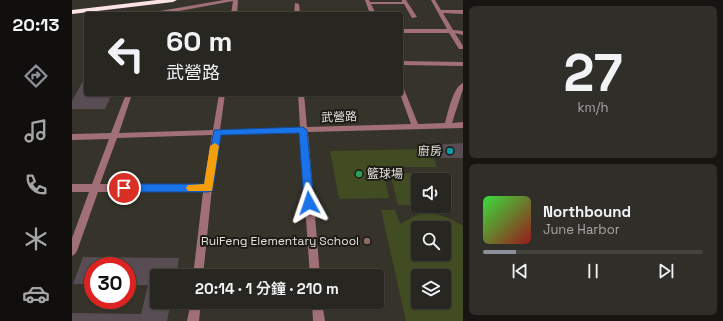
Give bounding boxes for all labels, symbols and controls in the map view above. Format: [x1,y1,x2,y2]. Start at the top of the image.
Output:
text: 20:13 [13,13,59,36]
text: 60 m [166,23,232,59]
icon: left [100,28,152,80]
text: 27 [563,40,623,106]
text: 武營路 [166,61,220,84]
icon: directions [22,62,50,90]
text: km/h [578,99,608,116]
street label: 武營路 [321,108,357,126]
icon: music [22,117,50,145]
place label: 廚房 [418,143,442,159]
marker: 廚房 [445,146,455,156]
place label: 籃球場 [367,166,403,182]
marker: 籃球場 [354,169,364,179]
icon: phone [22,171,50,199]
pin [107,171,141,205]
map controls [411,173,451,309]
button: sound [411,173,451,213]
icon: arrive [113,177,135,199]
position arrow [288,182,330,224]
text: Northbound [543,202,631,221]
button: search [411,221,451,261]
text: June Harbor [543,221,620,238]
icon: climate [22,225,50,253]
place label: RuiFeng Elementary School [201,233,359,249]
marker: RuiFeng Elementary School [362,236,372,246]
speed limit sign: 30 [84,257,136,309]
icon: previous [509,260,531,282]
icon: pause [582,260,604,282]
icon: next [655,260,677,282]
button: layers [411,269,451,309]
text: 20:14 · 1 分鐘 · 210 m [195,279,339,298]
icon: car [22,280,50,308]

